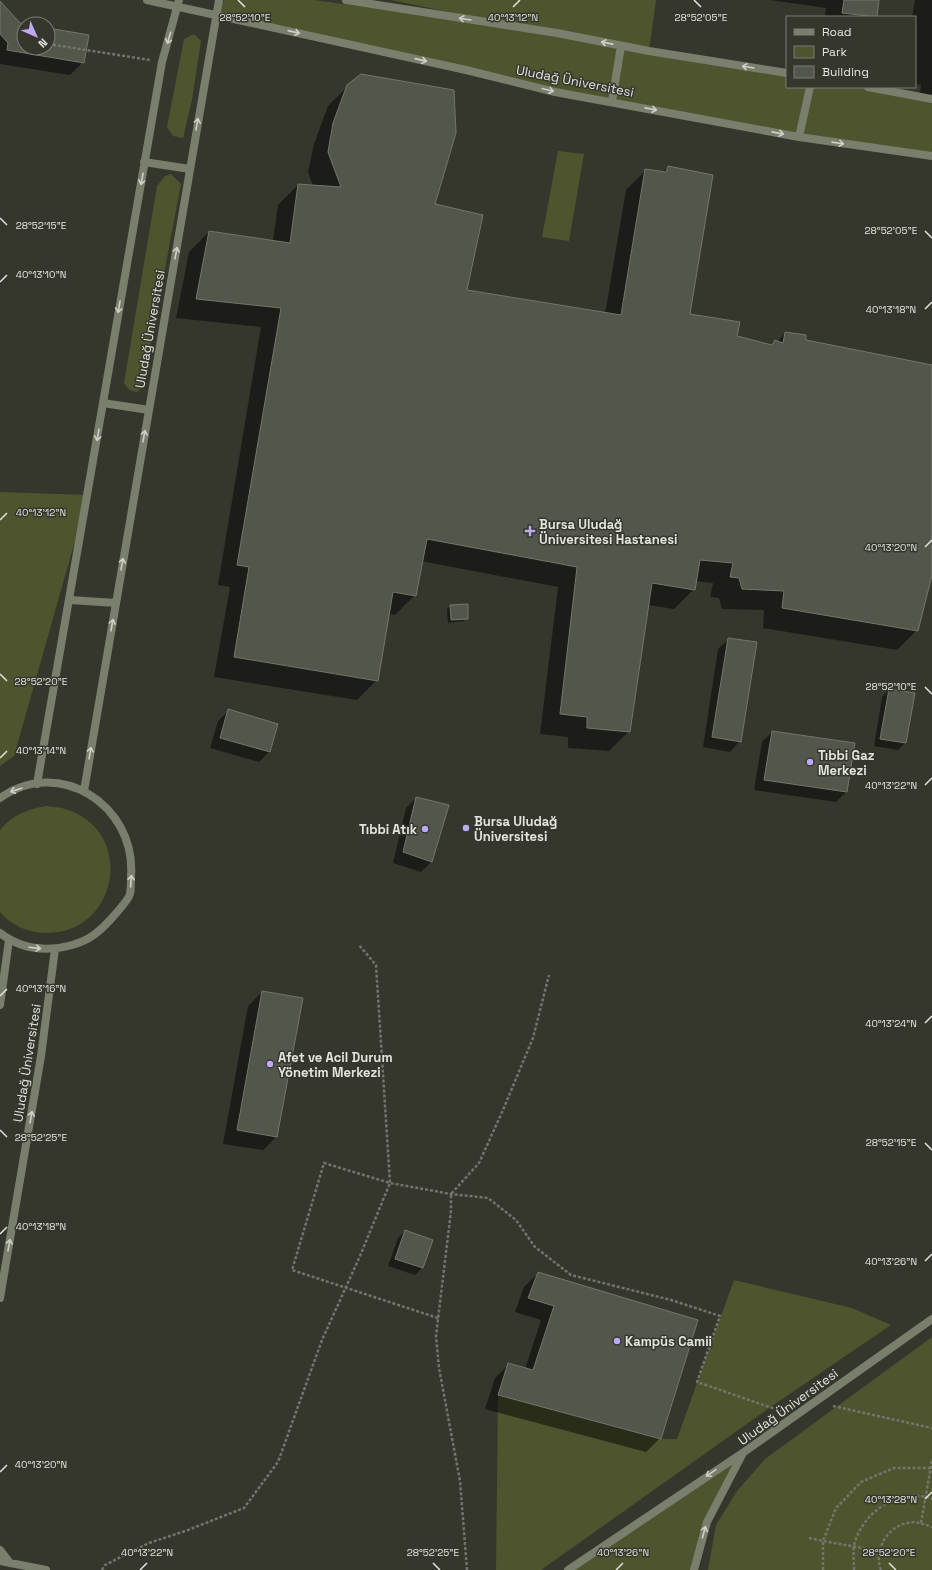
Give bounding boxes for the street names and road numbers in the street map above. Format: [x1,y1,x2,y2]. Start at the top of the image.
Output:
street label: Uludağ Üniversitesi [515,61,635,101]
street label: Uludağ Üniversitesi [131,269,169,389]
street label: Uludağ Üniversitesi [9,1003,45,1123]
street label: Uludağ Üniversitesi [735,1365,841,1449]

